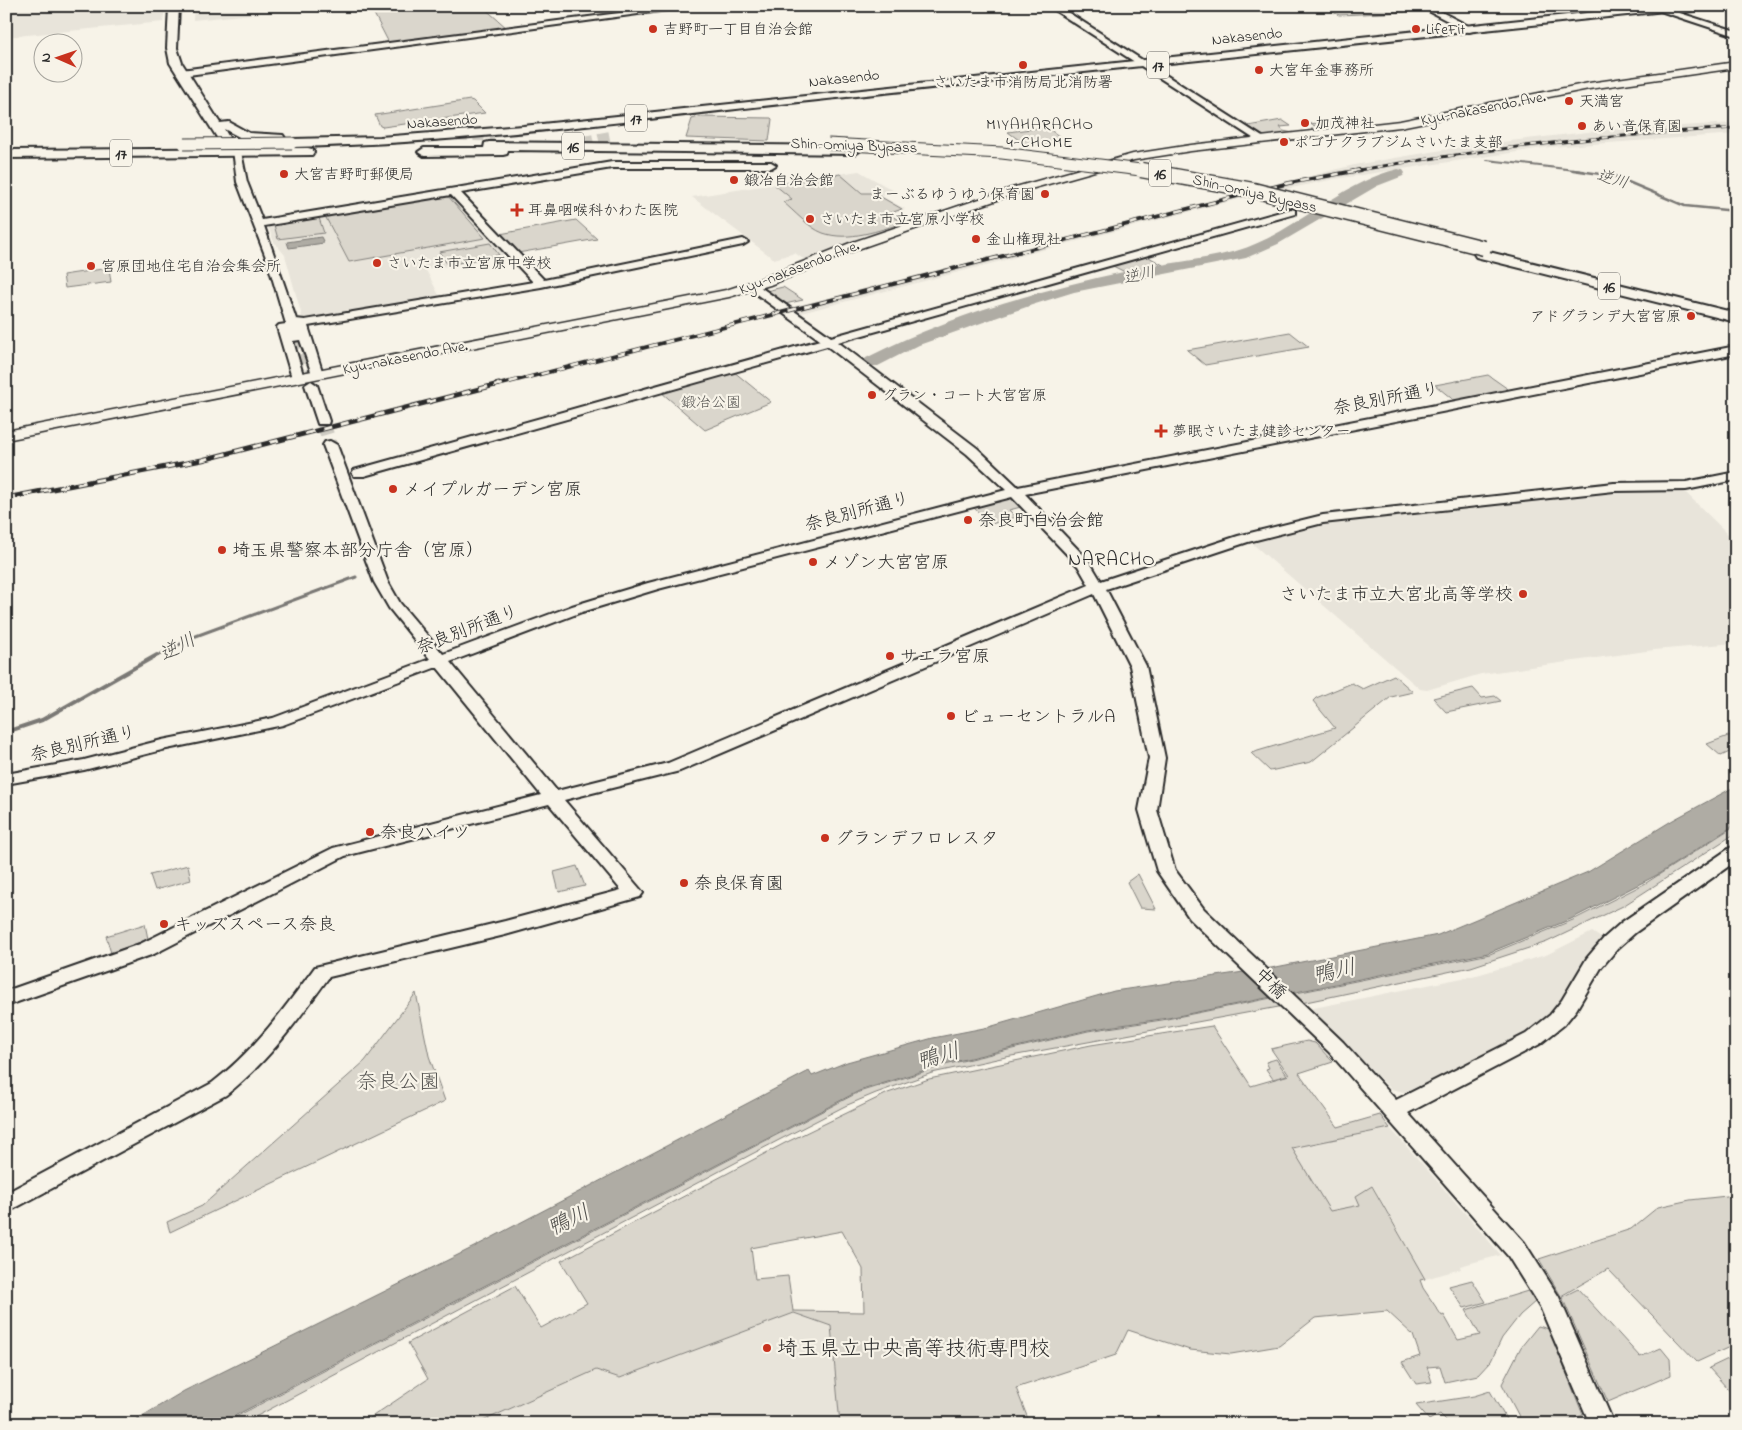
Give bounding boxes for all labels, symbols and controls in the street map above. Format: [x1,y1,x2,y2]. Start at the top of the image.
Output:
place label: 吉野町一丁目自治会館 [663,19,813,41]
place label: LifeFit [1426,19,1465,41]
street label: Nakasendo [1211,22,1284,52]
marker: 吉野町一丁目自治会館 [647,23,659,35]
marker: LifeFit [1410,23,1422,35]
north arrow [32,32,82,82]
road number: 17 [1147,52,1169,78]
text: N [36,53,57,63]
marker: さいたま市消防局北消防署 [1017,59,1029,71]
place label: 大宮年金事務所 [1269,60,1374,82]
street label: Nakasendo [808,64,881,94]
marker: 大宮年金事務所 [1253,64,1265,76]
place label: さいたま市消防局北消防署 [933,72,1113,94]
street label: Kyu-nakasendo Ave. [1419,86,1548,133]
place label: 天満宮 [1579,91,1624,113]
marker: 天満宮 [1563,95,1575,107]
road number: 17 [625,105,647,132]
street label: Nakasendo [406,109,478,135]
district label: MIYAHARACHO 4-CHOME [986,113,1094,155]
place label: 加茂神社 [1315,113,1375,135]
place label: あい音保育園 [1592,116,1682,138]
marker: 加茂神社 [1299,117,1311,129]
marker: あい音保育園 [1576,120,1588,132]
road number: 16 [562,132,584,160]
place label: ポゴナクラブジムさいたま支部 [1294,132,1503,154]
street label: Shin-Omiya Bypass [790,133,918,160]
marker: ポゴナクラブジムさいたま支部 [1278,136,1290,148]
road number: 17 [110,140,132,167]
road number: 16 [1149,160,1171,187]
place label: 大宮吉野町郵便局 [294,164,414,186]
water label: 逆川 [1594,164,1631,196]
marker: 大宮吉野町郵便局 [278,168,290,180]
street label: Shin-Omiya Bypass [1190,169,1319,220]
place label: 鍛冶自治会館 [744,170,834,192]
marker: 鍛冶自治会館 [728,174,740,186]
place label: まーぶるゆうゆう保育園 [870,184,1035,206]
marker: まーぶるゆうゆう保育園 [1039,188,1051,200]
place label: 耳鼻咽喉科かわた医院 [528,200,678,222]
marker: 耳鼻咽喉科かわた医院 [510,203,524,217]
place label: さいたま市立宮原小学校 [820,209,984,231]
marker: さいたま市立宮原小学校 [804,213,816,225]
place label: 金山権現社 [986,229,1061,251]
marker: 金山権現社 [970,233,982,245]
street label: Kyu-nakasendo Ave. [736,235,863,302]
place label: さいたま市立宮原中学校 [387,253,551,275]
place label: 宮原団地住宅自治会集会所 [101,256,281,278]
marker: さいたま市立宮原中学校 [371,257,383,269]
marker: 宮原団地住宅自治会集会所 [85,260,97,272]
water label: 逆川 [1121,261,1158,291]
road number: 16 [1598,272,1620,300]
place label: アドグランデ大宮宮原 [1530,306,1681,328]
marker: アドグランデ大宮宮原 [1685,310,1697,322]
street label: Kyu-nakasendo Ave. [341,335,470,382]
street label: 奈良別所通り [1331,377,1442,423]
place label: グラン・コート大宮宮原 [882,385,1047,407]
marker: グラン・コート大宮宮原 [866,389,878,401]
park label: 鍛冶公園 [681,392,741,414]
place label: 夢眠さいたま健診センター [1172,421,1351,443]
marker: 夢眠さいたま健診センター [1154,424,1168,438]
place label: メイプルガーデン宮原 [403,478,582,504]
marker: メイプルガーデン宮原 [387,483,399,495]
street label: 奈良別所通り [802,486,913,539]
place label: 奈良町自治会館 [978,509,1104,535]
marker: 奈良町自治会館 [962,514,974,526]
place label: 埼玉県警察本部分庁舎（宮原） [232,539,484,565]
marker: 埼玉県警察本部分庁舎（宮原） [216,544,228,556]
district label: NARACHO [1068,547,1156,574]
place label: メゾン大宮宮原 [823,551,949,577]
marker: メゾン大宮宮原 [807,556,819,568]
place label: さいたま市立大宮北高等学校 [1280,583,1513,609]
marker: さいたま市立大宮北高等学校 [1517,588,1529,600]
street label: 奈良別所通り [413,599,523,662]
water label: 逆川 [155,627,201,669]
place label: サエラ宮原 [900,645,990,671]
marker: サエラ宮原 [884,650,896,662]
place label: ビューセントラルA [961,705,1115,731]
marker: ビューセントラルA [945,710,957,722]
street label: 奈良別所通り [28,720,139,770]
place label: 奈良ハイツ [380,821,470,847]
marker: 奈良ハイツ [364,826,376,838]
place label: グランデフロレスタ [835,827,998,853]
marker: グランデフロレスタ [819,832,831,844]
place label: 奈良保育園 [694,872,784,898]
marker: 奈良保育園 [678,877,690,889]
place label: キッズスペース奈良 [174,913,335,939]
marker: キッズスペース奈良 [158,918,170,930]
water label: 鴨川 [1310,952,1360,993]
street label: 中橋 [1248,963,1292,1006]
water label: 鴨川 [913,1036,965,1080]
park label: 奈良公園 [356,1068,440,1098]
water label: 鴨川 [543,1198,596,1246]
place label: 埼玉県立中央高等技術専門校 [777,1335,1050,1365]
marker: 埼玉県立中央高等技術専門校 [761,1342,773,1354]

